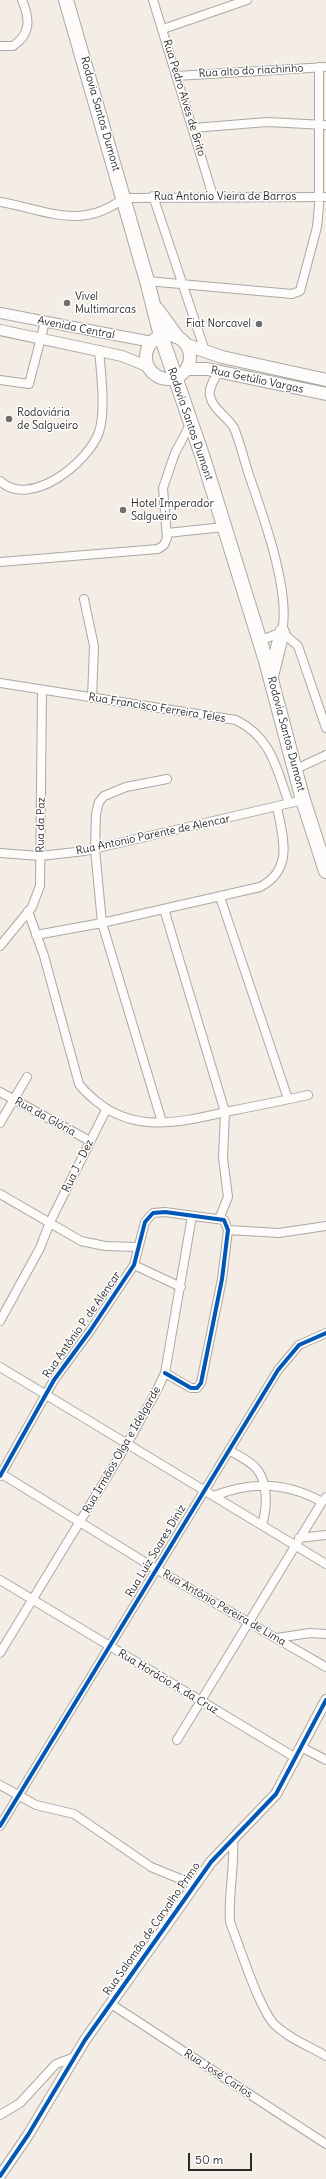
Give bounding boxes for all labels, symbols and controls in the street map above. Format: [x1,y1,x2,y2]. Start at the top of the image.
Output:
street label: Rua Pedro Alves de Brito [160,38,208,158]
street label: Rodovia Santos Dumont [77,55,123,173]
street label: Rua alto do riachinho [198,62,304,80]
street label: Rua Antonio Vieira de Barros [154,190,296,204]
place label: Vivel Multimarcas [75,290,136,316]
marker: Vivel Multimarcas [62,298,72,308]
street label: Avenida Central [36,314,116,342]
place label: Fiat Norcavel [186,317,251,331]
marker: Fiat Norcavel [254,319,264,329]
street label: Rua Getúlio Vargas [209,364,305,396]
street label: Rodovia Santos Dumont [164,366,216,482]
place label: Rodoviária de Salgueiro [17,406,78,432]
marker: Rodoviária de Salgueiro [4,414,14,424]
place label: Hotel Imperador Salgueiro [131,497,214,523]
marker: Hotel Imperador Salgueiro [118,505,128,515]
street label: Rodovia Santos Dumont [264,675,308,793]
street label: Rua Francisco Ferreira Teles [88,691,226,725]
street label: Rua da Paz [34,797,48,853]
street label: Rua Antonio Parente de Alencar [75,812,231,858]
street label: Rua da Glória [12,1095,78,1139]
street label: Rua J - Dez [60,1138,96,1194]
street label: Rua Antônio P. de Alencar [40,1269,124,1381]
street label: Rua Irmãos Olga e Idelgarde [80,1384,164,1516]
street label: Rua Luiz Soares Diniz [123,1502,189,1600]
street label: Rua Antônio Pereira de Lima [160,1567,288,1649]
street label: Rua Horácio A. da Cruz [116,1647,220,1717]
street label: Rua Salomão de Carvalho Primo [101,1860,203,1998]
street label: Rua José Carlos [181,2047,255,2101]
scale bar [190,2145,254,2171]
text: 50 m [195,2152,223,2167]

